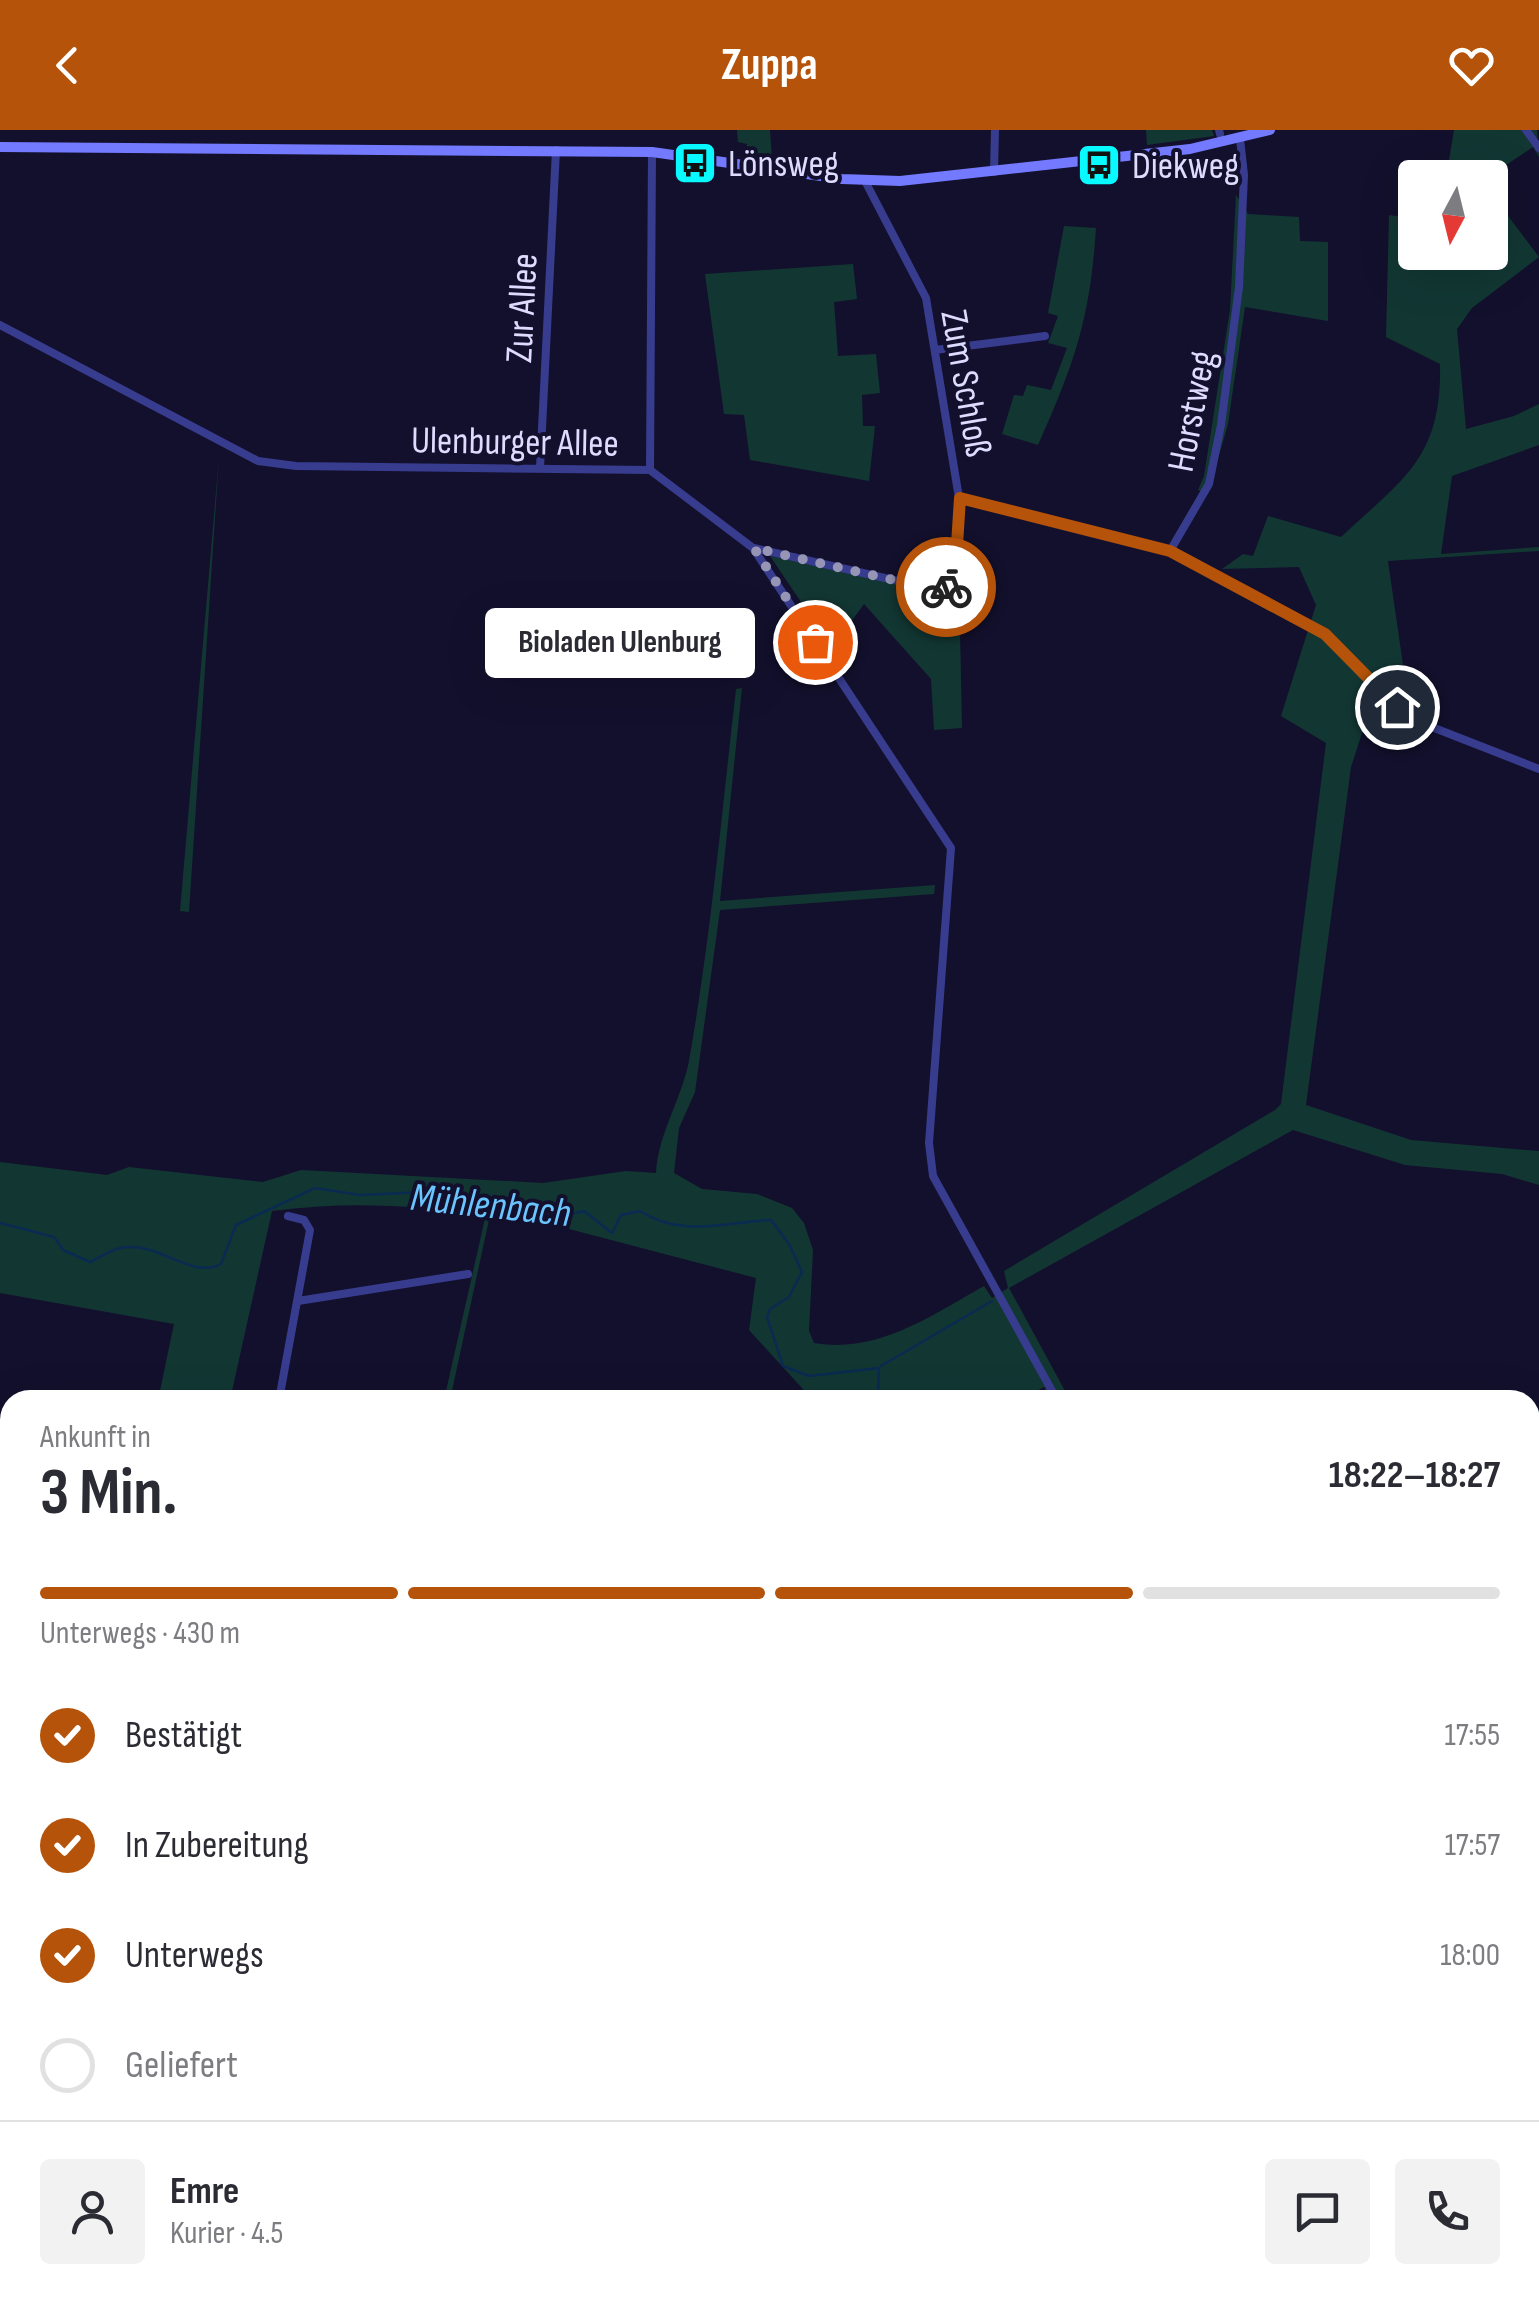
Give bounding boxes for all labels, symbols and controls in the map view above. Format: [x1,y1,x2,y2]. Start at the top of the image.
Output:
icon: back [40,38,95,93]
text: Zuppa [721,38,818,93]
icon: heart [1444,38,1499,93]
bus stop icon: Lönsweg [672,140,718,186]
place label: Lönsweg [728,142,839,187]
bus stop icon: Diekweg [1076,142,1122,188]
place label: Diekweg [1132,144,1239,189]
north arrow [1398,160,1508,270]
map controls [1398,160,1508,270]
street label: Zur Allee [497,252,548,364]
street label: Zum Schloß [930,306,1001,460]
street label: Horstweg [1159,347,1226,476]
street label: Ulenburger Allee [411,418,619,467]
courier [896,537,996,637]
icon: bike [919,560,974,615]
pin [773,600,858,685]
callout: Bioladen Ulenburg [485,607,755,677]
icon: bag [788,615,843,670]
text: Bioladen Ulenburg [518,623,722,662]
pin [1355,665,1440,750]
icon: home [1370,680,1425,735]
water label: Mühlenbach [408,1174,573,1238]
text: Ankunft in [40,1418,151,1457]
text: 18:22–18:27 [1329,1453,1500,1498]
text: 3 Min. [40,1455,177,1533]
text: Unterwegs · 430 m [40,1614,240,1653]
icon: check [40,1708,95,1763]
text: Bestätigt [125,1713,242,1758]
text: 17:55 [1445,1716,1500,1755]
icon: check [40,1818,95,1873]
text: In Zubereitung [125,1823,309,1868]
text: 17:57 [1445,1826,1500,1865]
icon: check [40,1928,95,1983]
text: Unterwegs [125,1933,264,1978]
text: 18:00 [1440,1936,1500,1975]
text: Geliefert [125,2043,238,2088]
button: person [40,2159,145,2264]
button: chat [1265,2159,1370,2264]
button: phone [1395,2159,1500,2264]
text: Emre [170,2169,239,2214]
text: Kurier · 4.5 [170,2214,283,2253]

